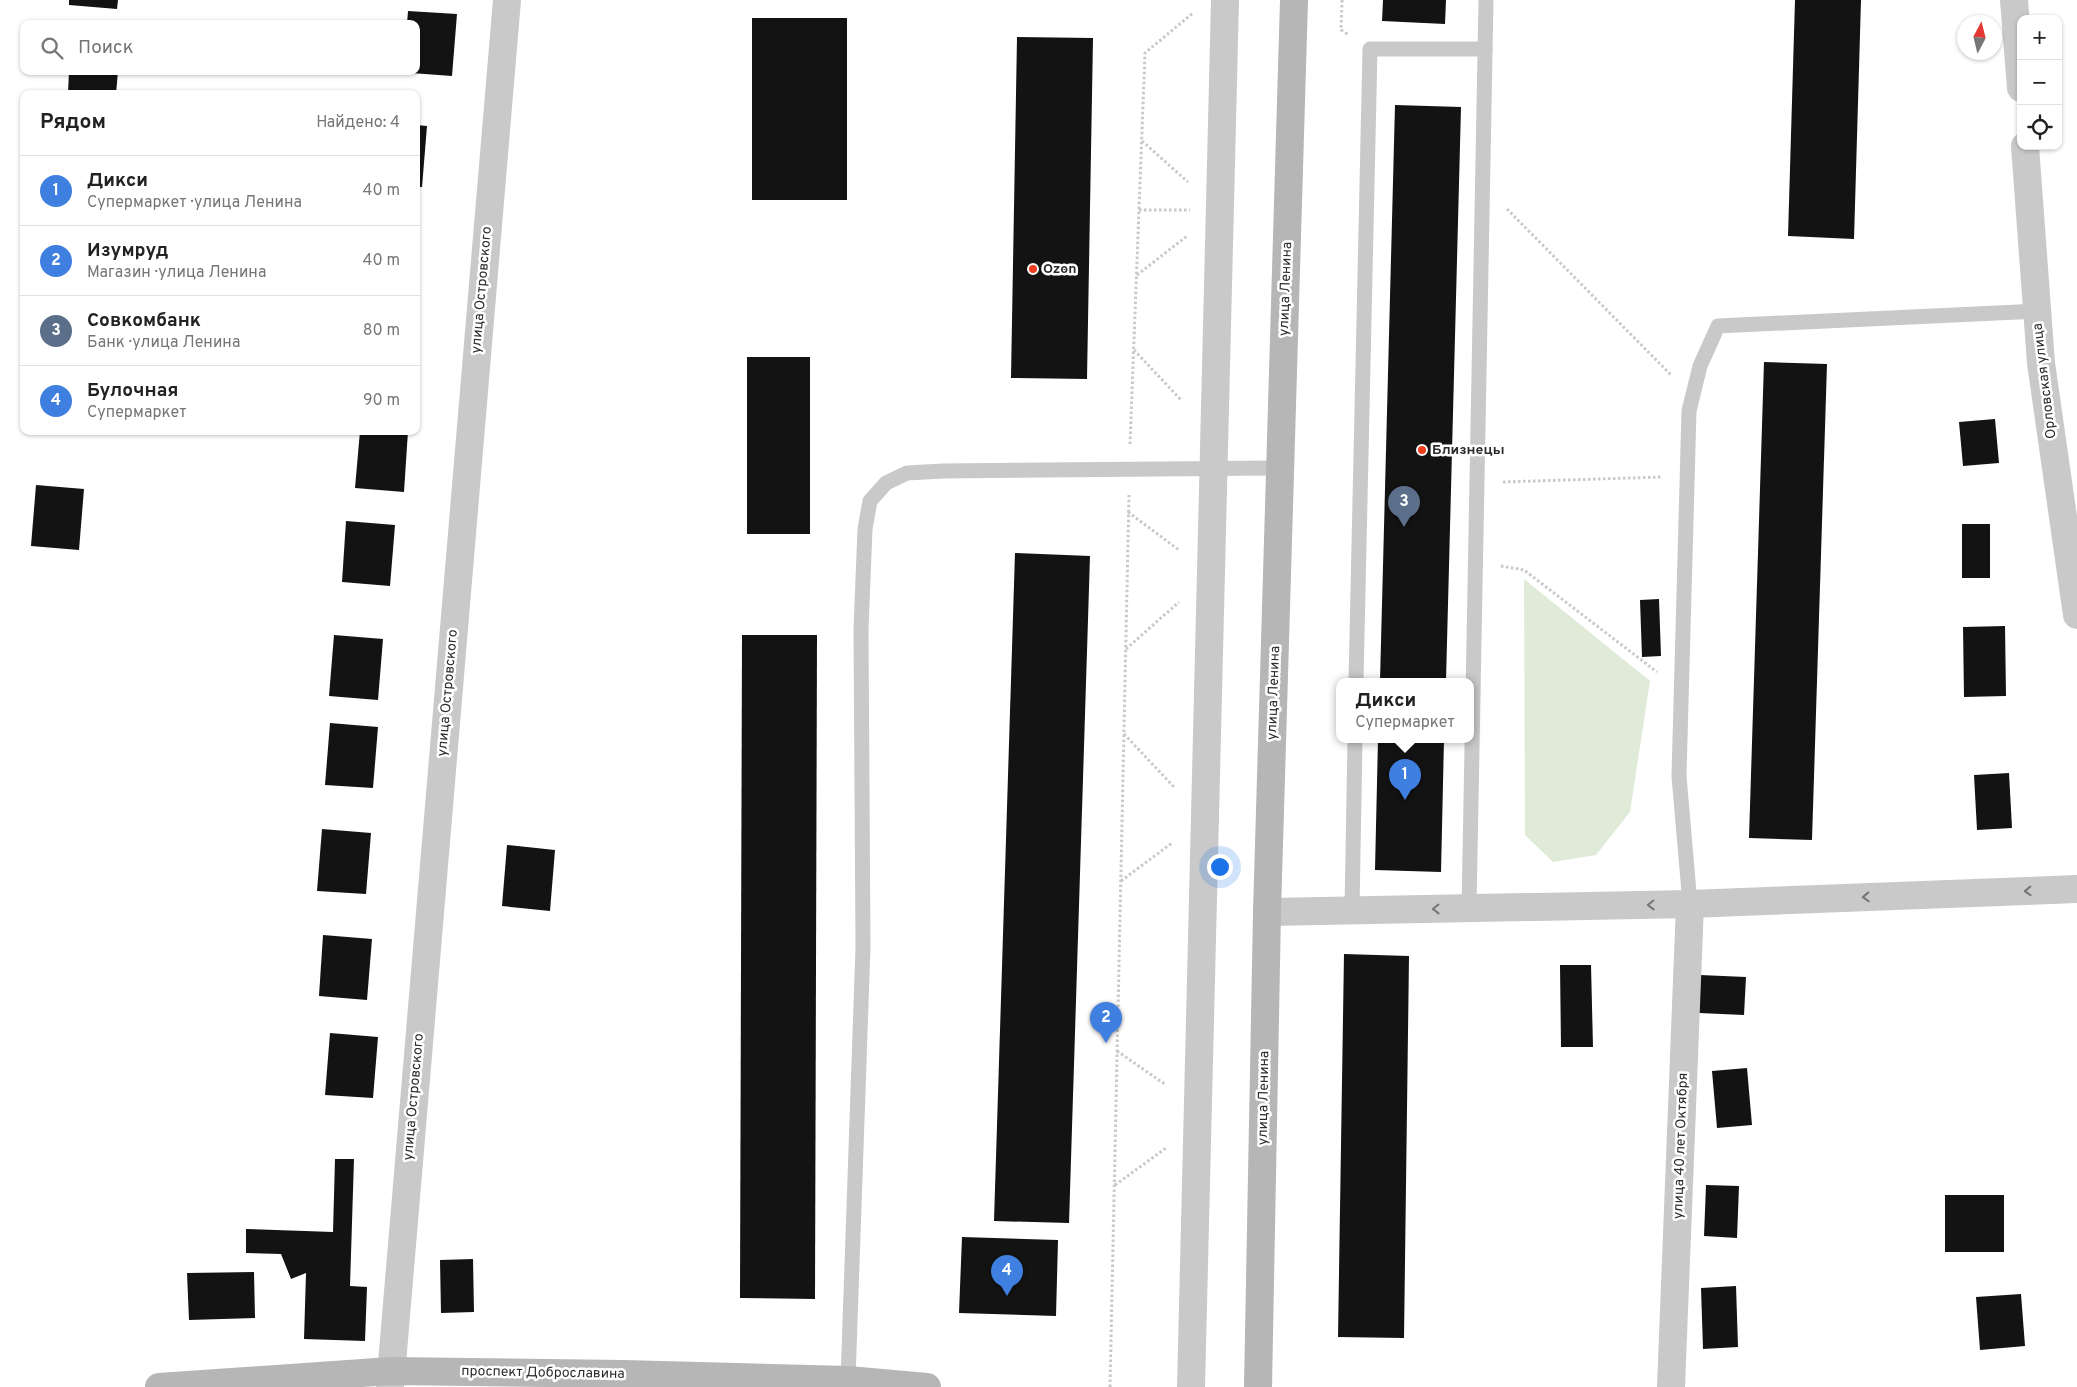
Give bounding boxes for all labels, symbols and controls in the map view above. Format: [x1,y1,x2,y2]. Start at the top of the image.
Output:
north arrow [1957,15,2002,60]
map controls [2017,15,2062,150]
button: + [2017,15,2062,60]
search box [20,20,420,75]
icon: search [38,34,66,62]
text: Поиск [78,36,134,60]
button: − [2017,60,2062,105]
button: locate [2017,105,2062,150]
text: Рядом [40,109,106,136]
text: Найдено: 4 [316,113,400,133]
text: Дикси [87,169,148,193]
text: 1 [53,181,59,201]
text: 40 m [362,181,400,201]
text: Супермаркет · улица Ленина [87,193,302,213]
street label: улица Островского [468,226,496,354]
text: Изумруд [87,239,169,263]
street label: улица Ленина [1276,242,1296,336]
text: 2 [51,251,61,271]
text: 40 m [362,251,400,271]
place label: Ozon [1043,261,1076,278]
text: Магазин · улица Ленина [87,263,266,283]
marker: Ozon [1027,263,1039,275]
text: Совкомбанк [87,309,201,333]
text: 3 [51,321,61,341]
text: 80 m [363,321,400,341]
street label: Орловская улица [2029,322,2061,440]
text: Банк · улица Ленина [87,333,240,353]
text: Булочная [87,379,178,403]
text: 4 [51,391,61,411]
text: 90 m [363,391,400,411]
text: Супермаркет [87,403,187,423]
place label: Близнецы [1432,442,1504,459]
marker: Близнецы [1416,444,1428,456]
pin: 3 [1388,486,1420,527]
street label: улица Островского [434,629,462,757]
street label: улица Ленина [1264,646,1284,740]
popup [1336,678,1474,743]
text: Дикси [1355,689,1416,713]
text: Супермаркет [1355,713,1455,733]
pin: 1 [1389,759,1421,800]
your location [1207,854,1233,880]
one-way arrow [2024,885,2032,896]
one-way arrow [1862,892,1870,903]
one-way arrow [1647,900,1654,910]
one-way arrow [1432,904,1440,914]
pin: 2 [1090,1002,1122,1043]
street label: улица Островского [400,1033,428,1161]
street label: улица Ленина [1255,1051,1273,1145]
street label: улица 40 лет Октября [1670,1072,1692,1220]
pin: 4 [991,1255,1023,1296]
street label: проспект Доброславина [461,1363,625,1383]

